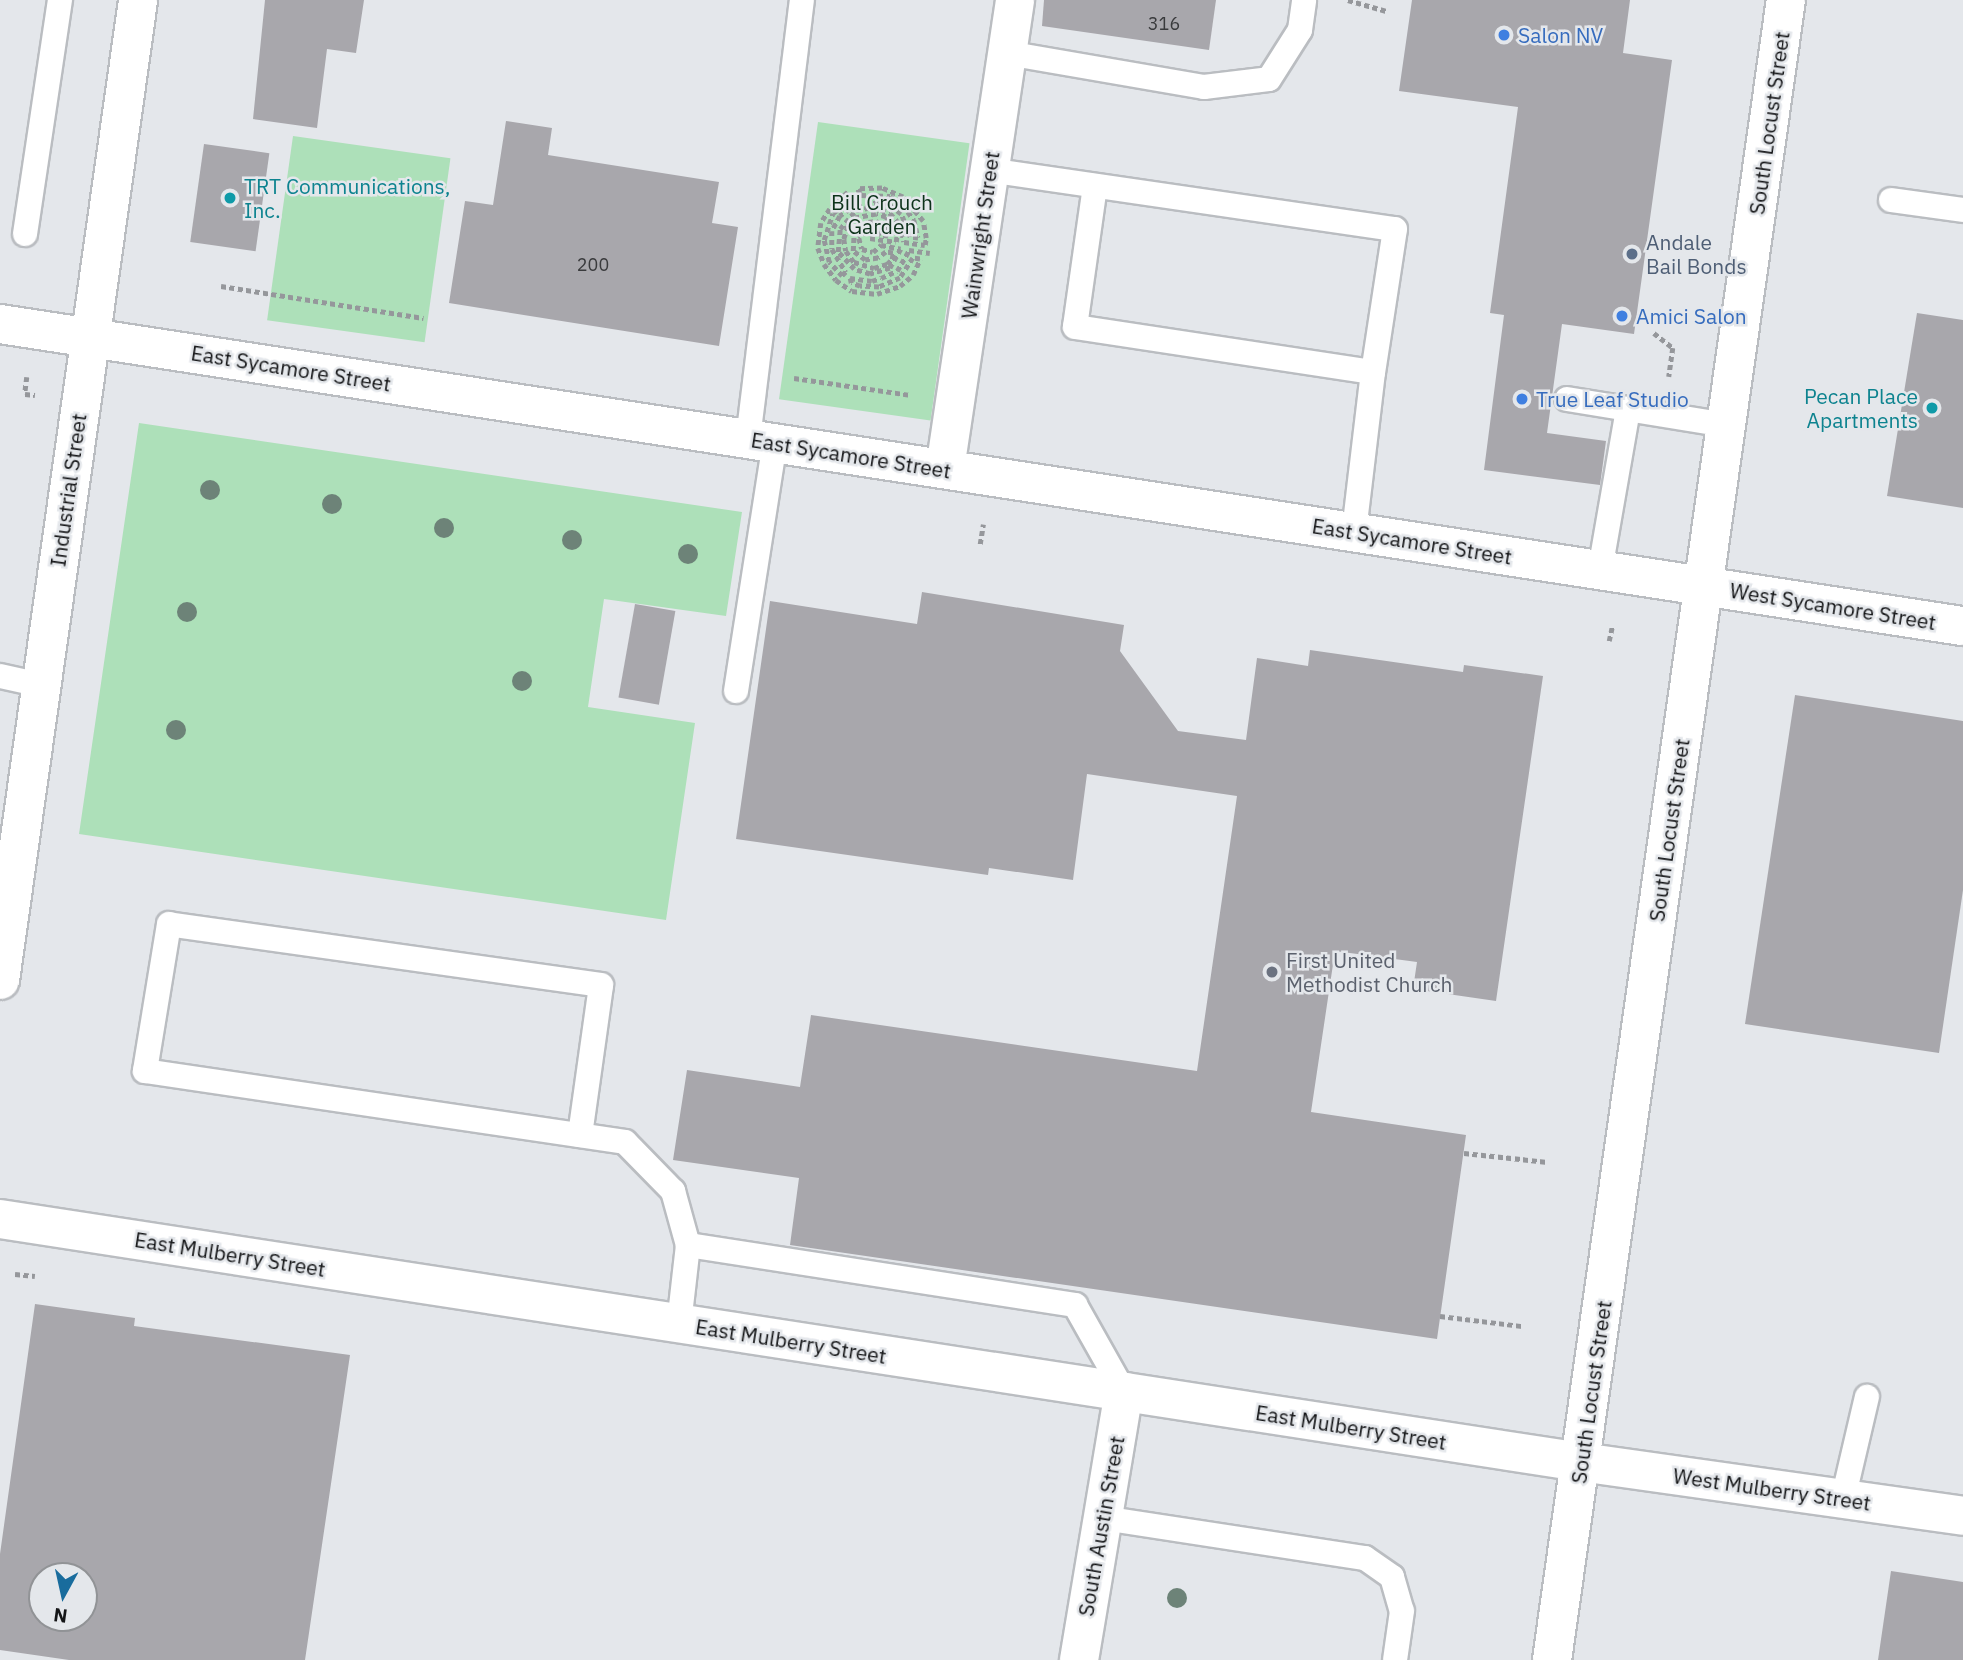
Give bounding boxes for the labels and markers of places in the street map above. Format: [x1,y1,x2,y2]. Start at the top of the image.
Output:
place label: Salon NV [1518,22,1603,48]
marker: Salon NV [1496,27,1512,43]
place label: TRT Communications, Inc. [244,173,450,223]
marker: TRT Communications, Inc. [222,190,238,206]
place label: Andale Bail Bonds [1646,229,1747,279]
marker: Andale Bail Bonds [1624,246,1640,262]
place label: Amici Salon [1636,303,1747,329]
marker: Amici Salon [1614,308,1630,324]
place label: Pecan Place Apartments [1804,383,1918,433]
place label: True Leaf Studio [1536,386,1689,412]
marker: True Leaf Studio [1514,391,1530,407]
marker: Pecan Place Apartments [1924,400,1940,416]
place label: First United Methodist Church [1286,947,1452,997]
marker: First United Methodist Church [1264,964,1280,980]

